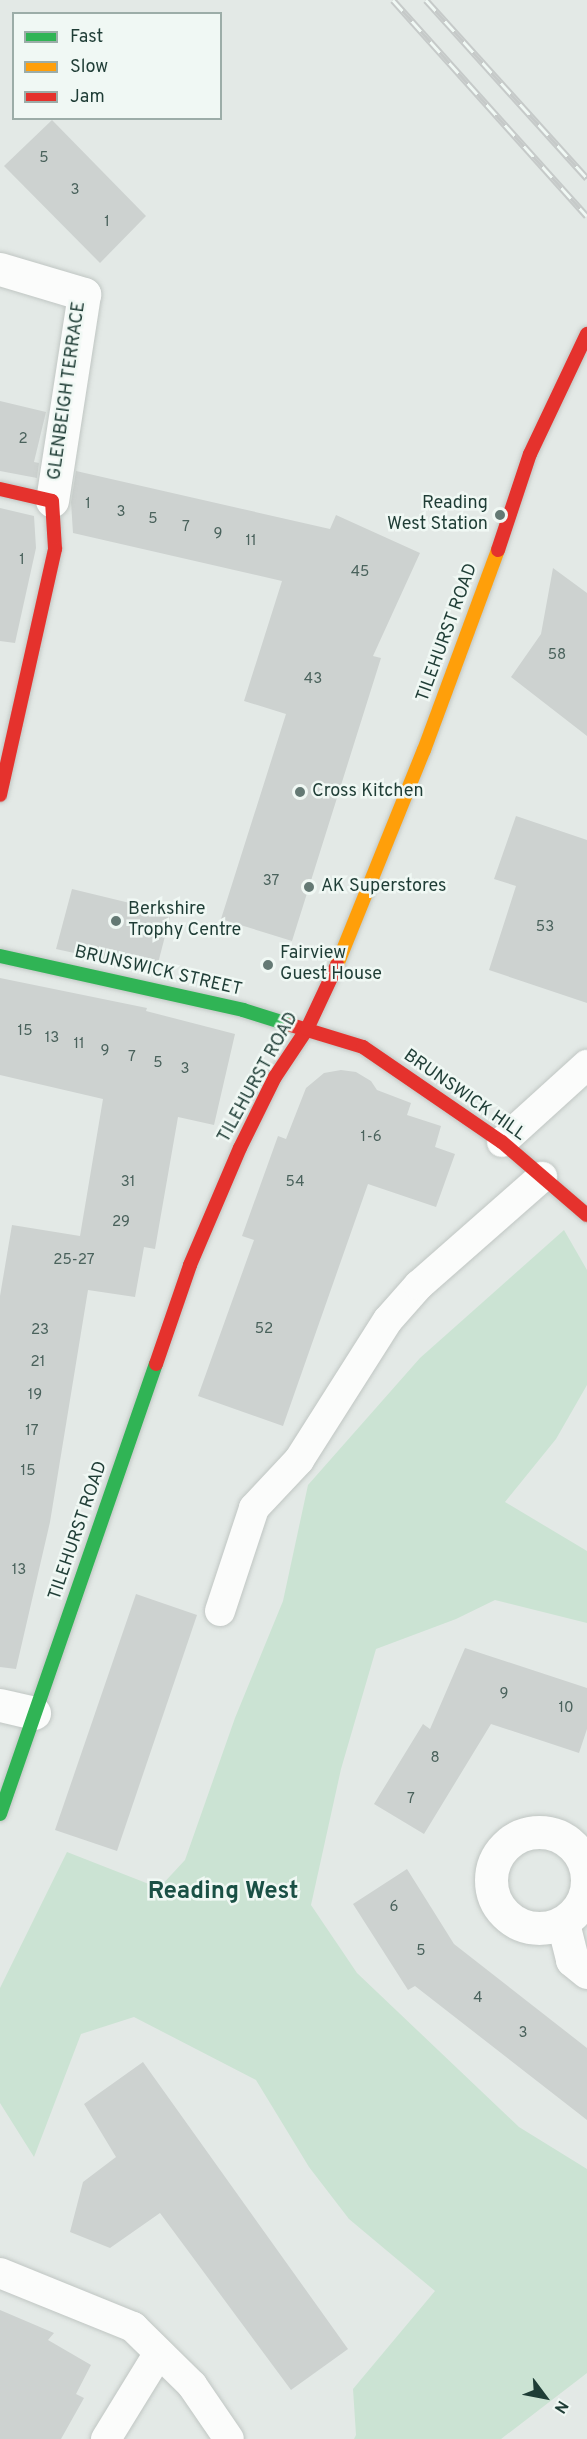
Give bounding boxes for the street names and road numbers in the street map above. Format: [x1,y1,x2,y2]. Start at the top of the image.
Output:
street label: GLENBEIGH TERRACE [45,300,91,482]
street label: TILEHURST ROAD [413,561,483,705]
street label: BRUNSWICK STREET [72,942,244,1002]
street label: TILEHURST ROAD [214,1009,304,1147]
street label: BRUNSWICK HILL [399,1046,529,1146]
street label: TILEHURST ROAD [45,1458,113,1604]

